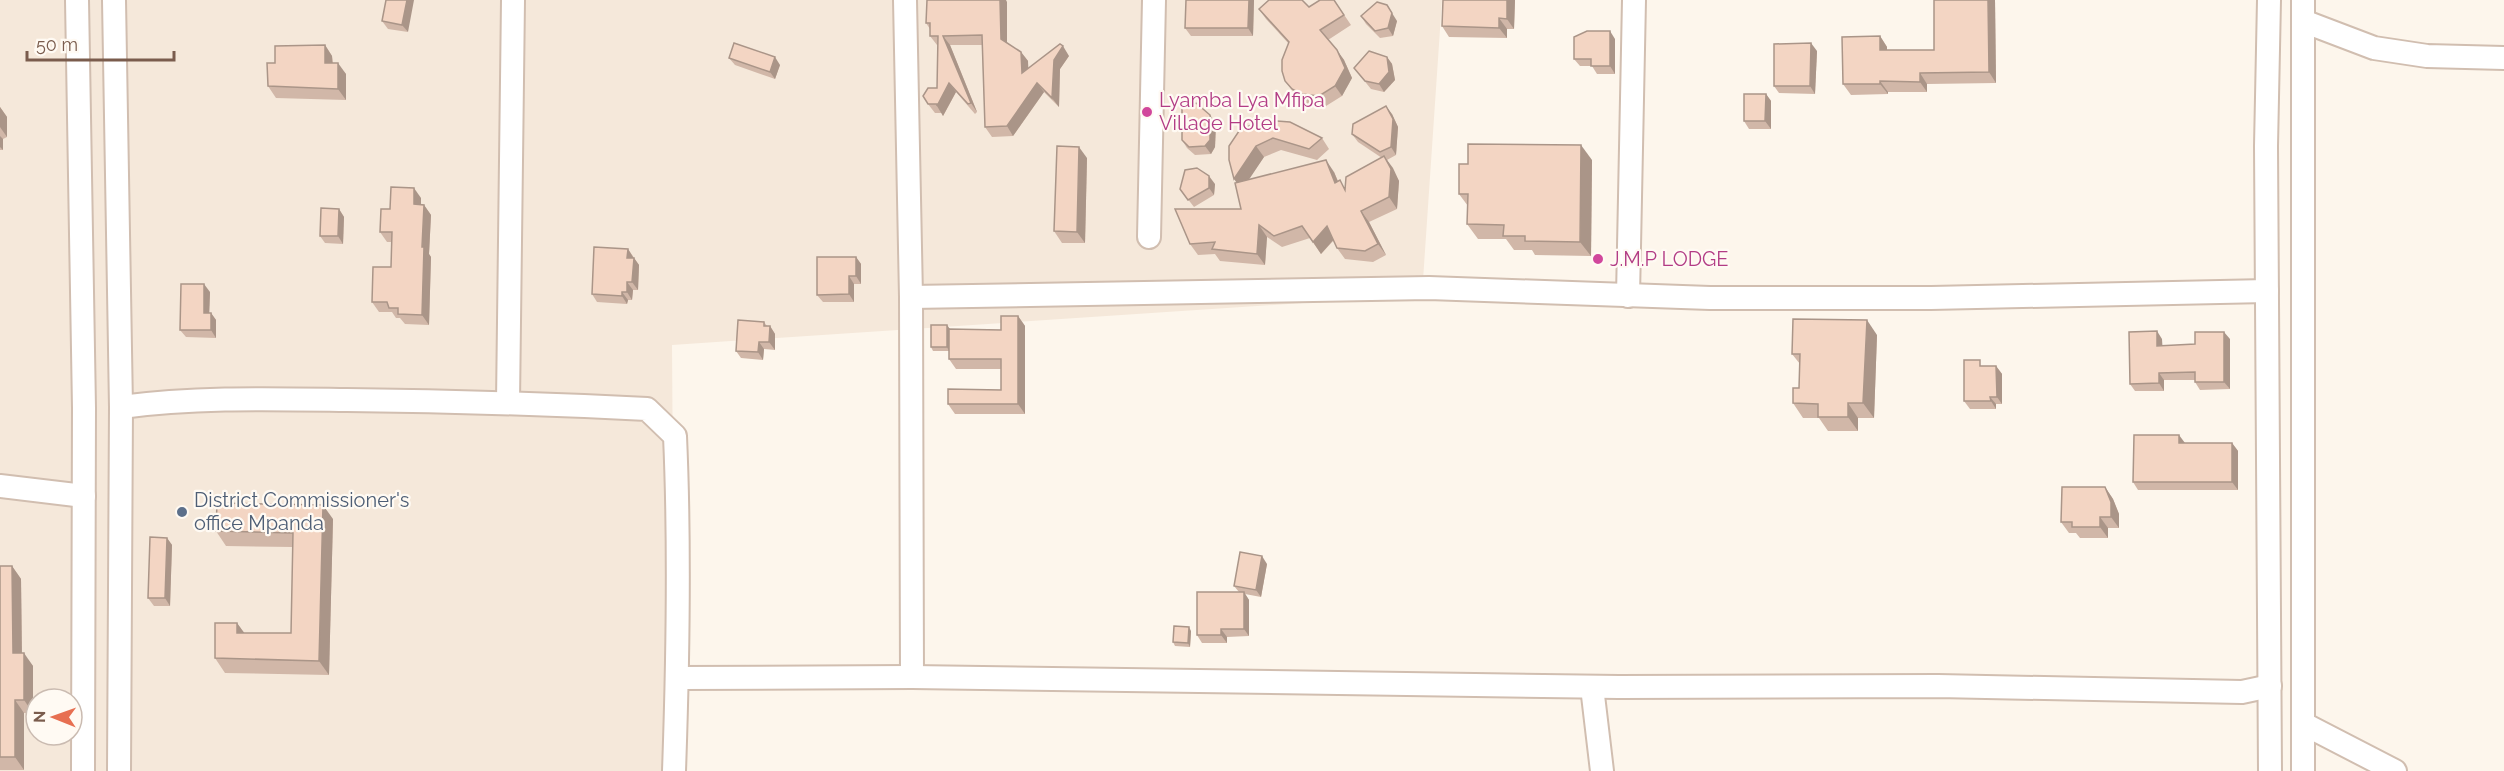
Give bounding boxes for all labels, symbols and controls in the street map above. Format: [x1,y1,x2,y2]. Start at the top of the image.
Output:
scale bar [27,24,174,62]
text: 50 m [36,34,78,55]
place label: Lyamba Lya Mfipa Village Hotel [1159,88,1325,135]
marker: Lyamba Lya Mfipa Village Hotel [1140,105,1154,119]
place label: J.M.P LODGE [1610,247,1728,271]
marker: J.M.P LODGE [1591,252,1605,266]
place label: District Commissioner's office Mpanda [194,488,409,535]
marker: District Commissioner's office Mpanda [175,505,189,519]
north arrow [24,687,84,747]
text: N [30,710,49,723]

